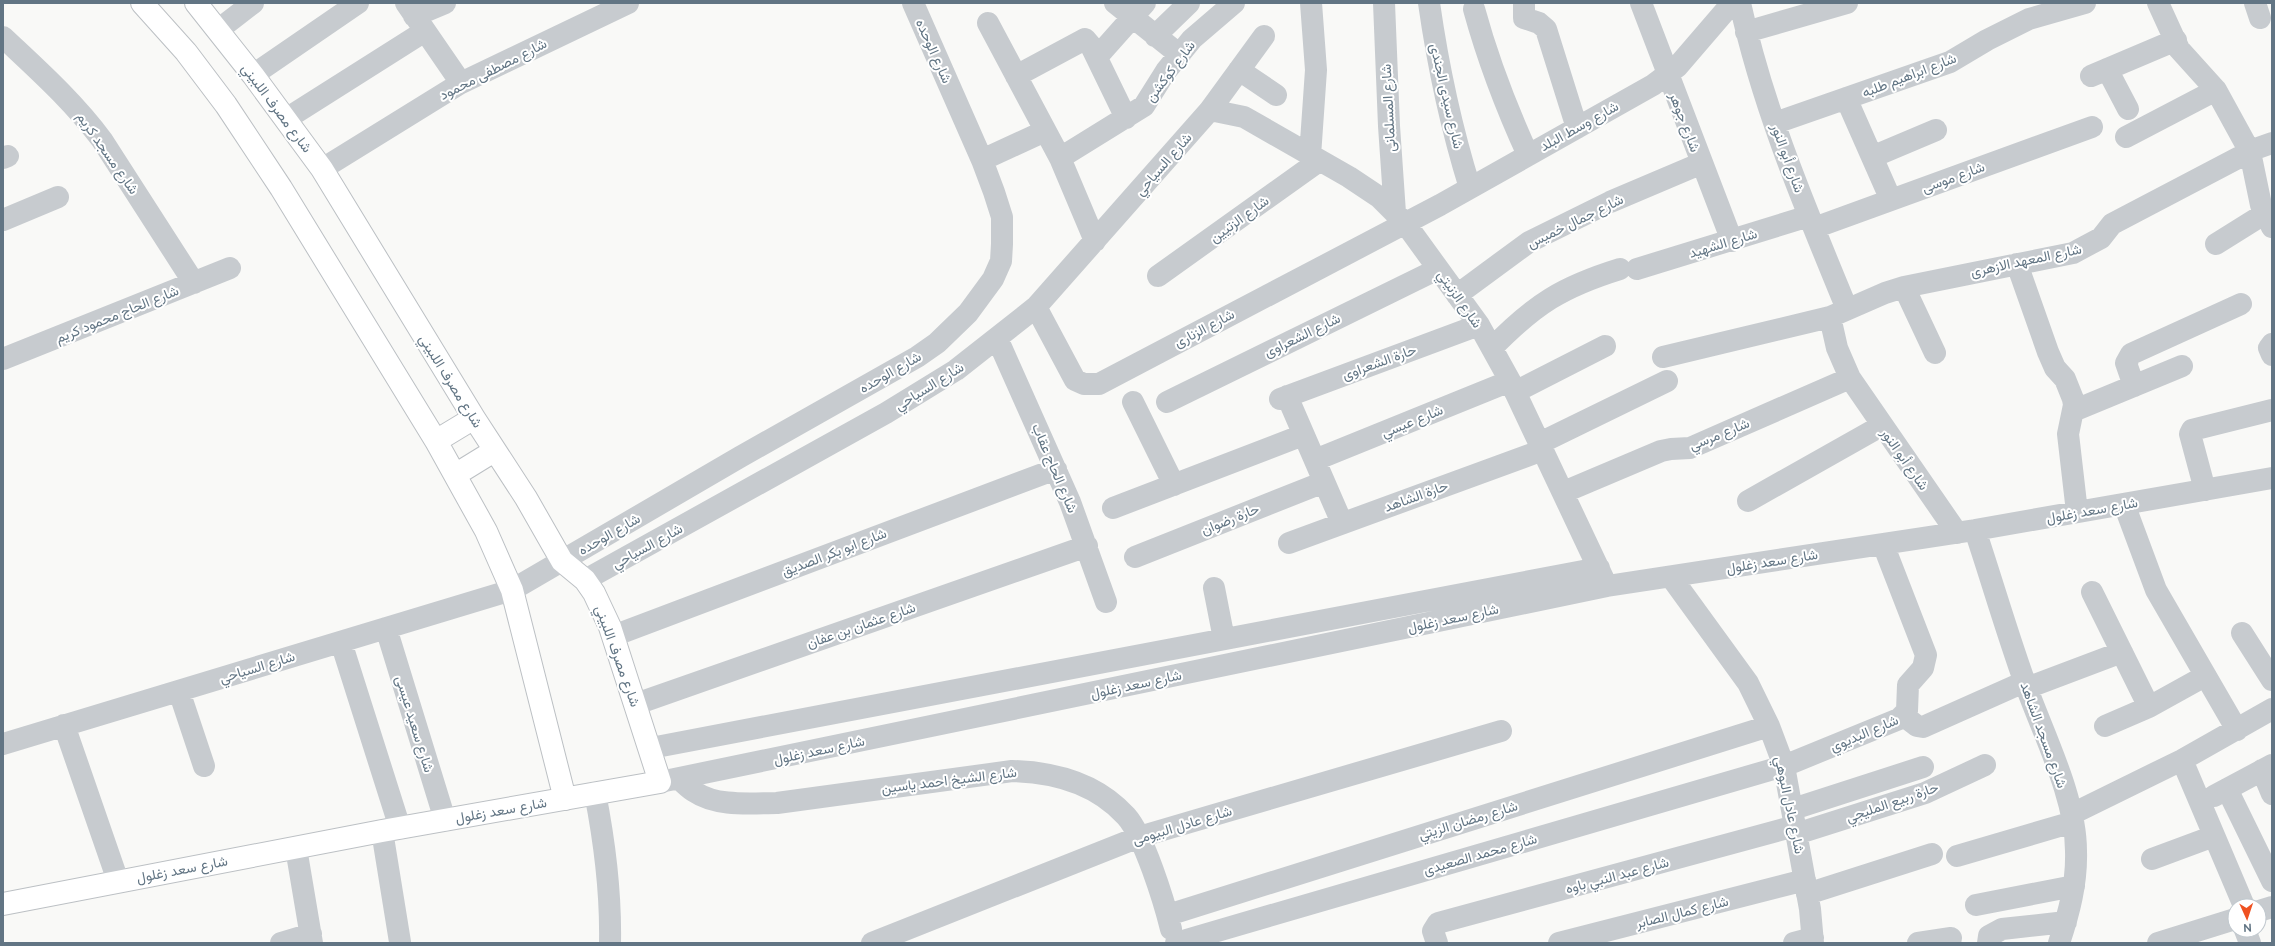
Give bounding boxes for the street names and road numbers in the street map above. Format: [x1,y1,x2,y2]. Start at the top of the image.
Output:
street label: شارع الوحده [910,16,955,87]
street label: شارع مصطفى محمود [437,35,551,106]
street label: شارع كوكشن [1142,37,1201,106]
street label: شارع سيدى الجندى [1424,42,1467,151]
street label: شارع ابراهيم طلبه [1860,50,1959,103]
street label: شارع مصرف اللبيني [235,61,316,158]
street label: شارع المسلمانى [1378,63,1401,152]
street label: شارع جوهر [1663,89,1704,155]
street label: شارع وسط البلد [1537,98,1623,157]
street label: شارع مسجد كريم [71,109,142,199]
street label: شارع أبو النور [1765,121,1808,196]
street label: شارع السياحي [1131,129,1198,201]
street label: شارع موسى [1919,158,1988,199]
street label: شارع جمال خميس [1524,191,1627,254]
street label: شارع الزتيين [1206,192,1273,248]
street label: شارع الشهيد [1687,225,1760,264]
street label: شارع المعهد الازهرى [1969,240,2084,283]
street label: شارع الزنيتي [1431,267,1486,333]
street label: شارع الحاج محمود كريم [53,282,182,349]
street label: شارع الزنارى [1171,305,1238,353]
street label: شارع الشعراوى [1261,310,1344,363]
street label: شارع مصرف اللبيني [413,331,486,433]
street label: حارة الشعراوى [1340,341,1419,384]
street label: شارع الوحده [856,348,925,399]
street label: شارع السياحي [892,359,968,417]
street label: شارع عيسي [1379,401,1447,444]
street label: شارع مرسي [1686,415,1753,457]
street label: شارع الحاج عقاب [1026,421,1081,516]
street label: شارع أبو النور [1875,424,1932,495]
street label: حارة الشاهد [1382,477,1450,516]
street label: شارع سعد زغلول [2045,494,2139,529]
street label: حارة رضوان [1199,500,1262,539]
street label: شارع الوحده [575,510,644,561]
street label: شارع السياحي [609,520,687,575]
street label: شارع ابو بكر الصديق [779,525,890,582]
street label: شارع سعد زغلول [1725,546,1819,579]
street label: شارع عثمان بن عفان [805,599,918,654]
street label: شارع سعد زغلول [1406,601,1500,638]
street label: شارع مصرف اللبيني [588,603,644,710]
street label: شارع السياحي [217,648,298,690]
street label: شارع سعد زغلول [1089,667,1183,704]
street label: شارع سعيد عيسى [390,674,437,775]
street label: شارع مسجد الشاهد [2015,680,2071,791]
street label: شارع البديوي [1827,711,1902,758]
street label: شارع سعد زغلول [772,733,866,770]
street label: شارع عادل البوهي [1768,755,1808,856]
street label: شارع الشيخ احمد ياسين [880,764,1018,799]
street label: حارة ربيع المليجي [1844,779,1942,829]
street label: شارع سعد زغلول [454,794,548,829]
street label: شارع رمضان الزيتي [1417,797,1521,847]
street label: شارع عادل البيومى [1130,802,1234,851]
street label: شارع محمد الصعيدى [1421,830,1540,881]
street label: شارع سعد زغلول [135,852,229,889]
street label: شارع عبد النبي باوه [1564,854,1671,900]
street label: شارع كمال الصابر [1633,893,1731,934]

